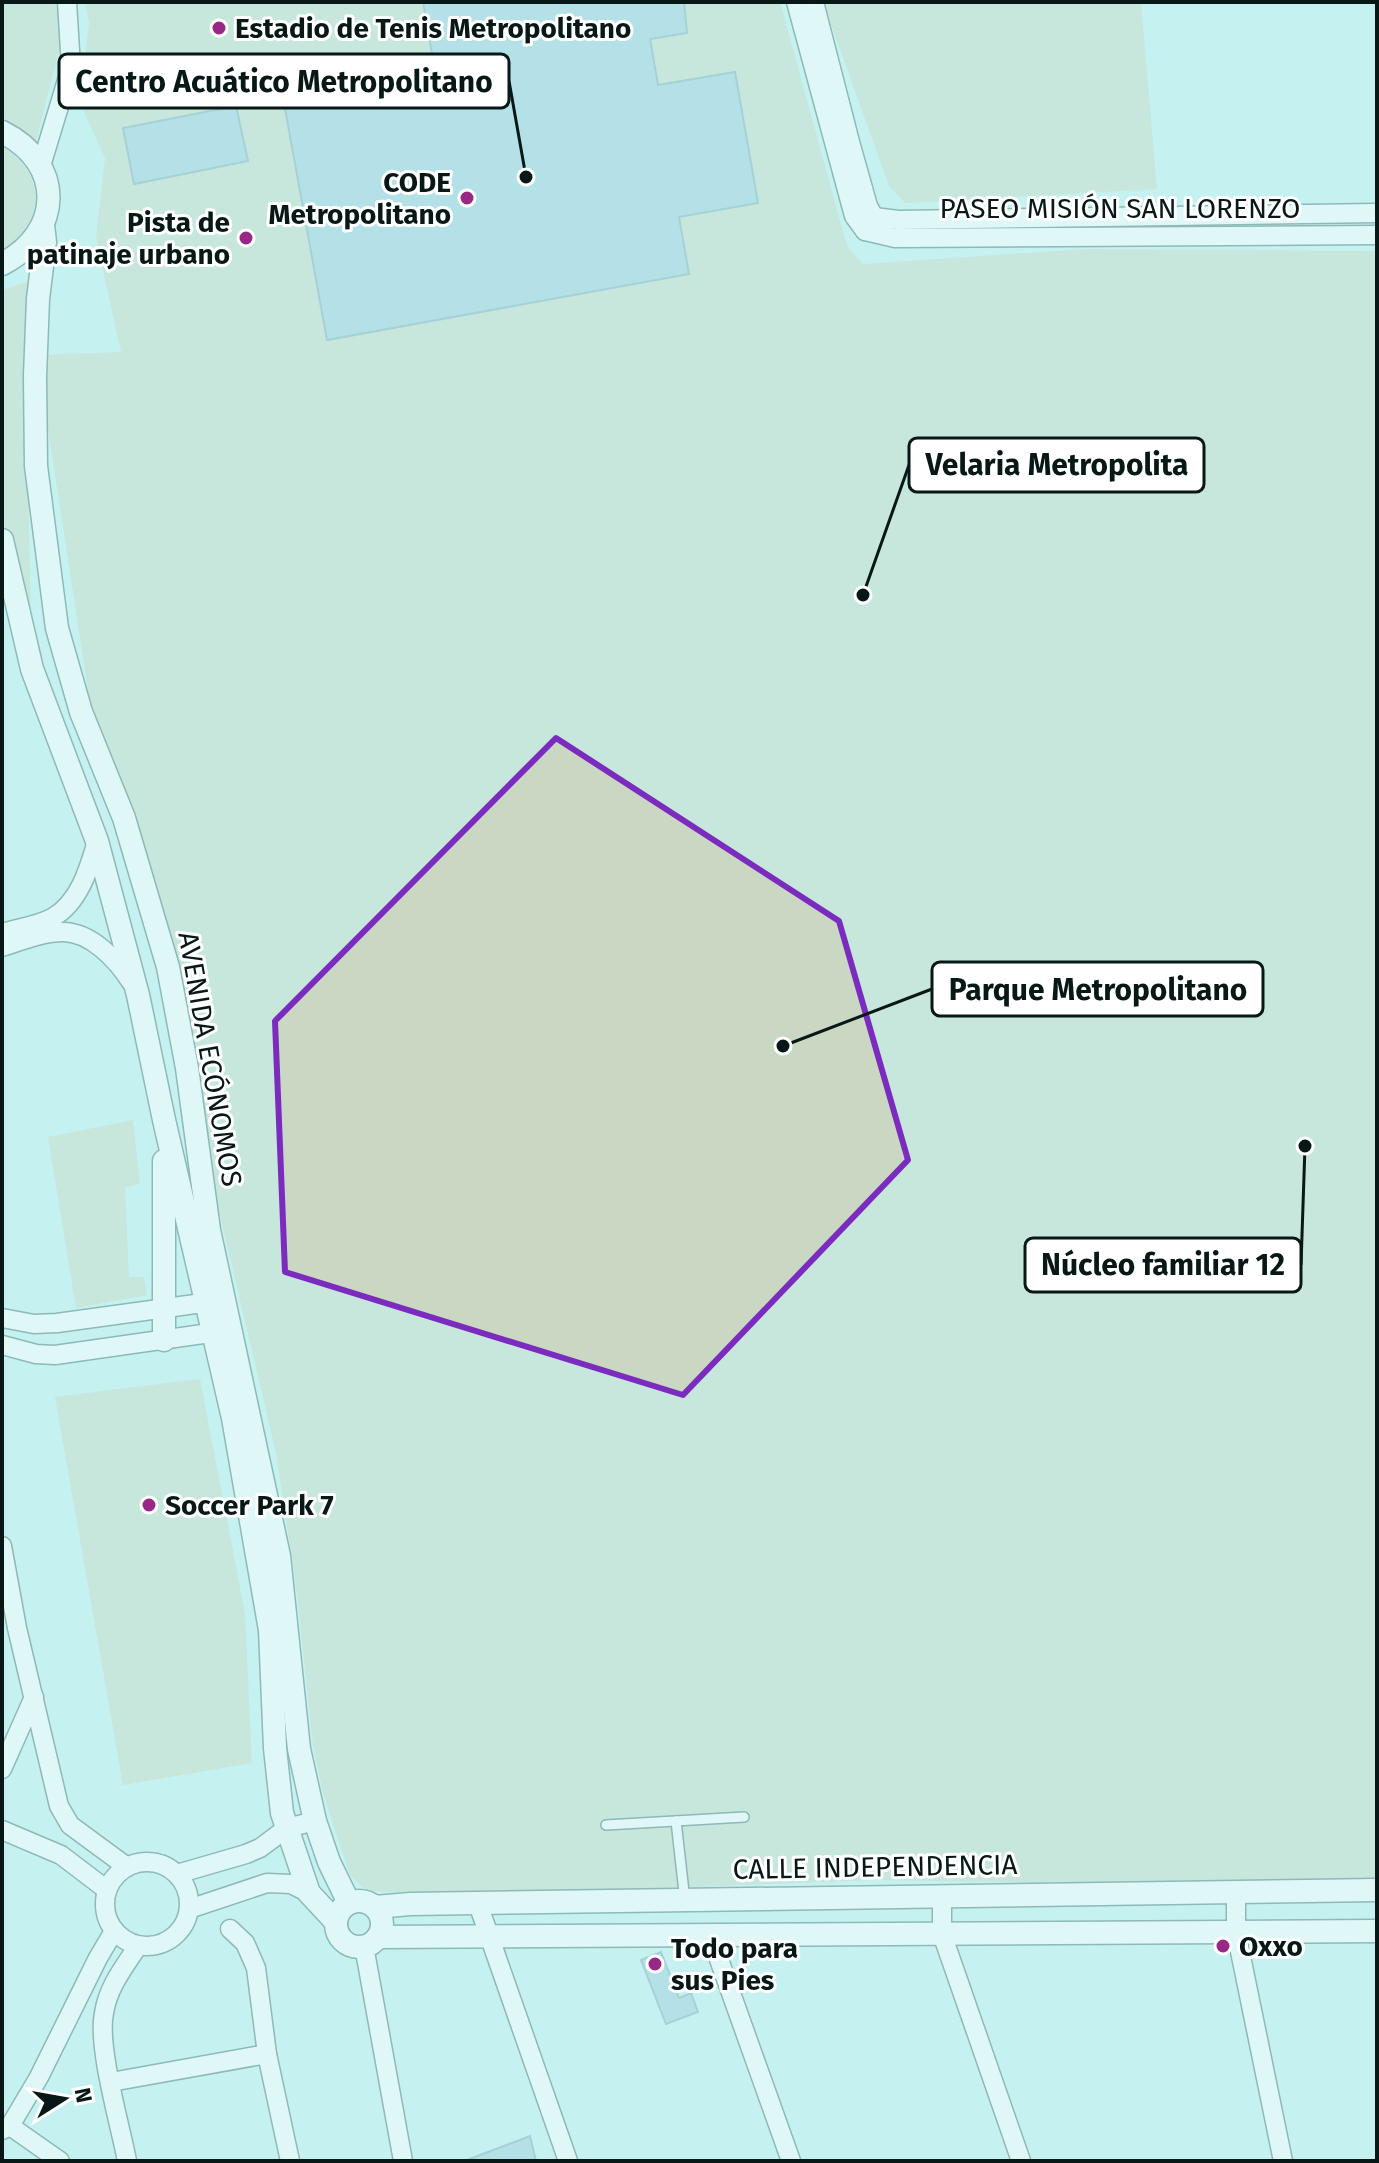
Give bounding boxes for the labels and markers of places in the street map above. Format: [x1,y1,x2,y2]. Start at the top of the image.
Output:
place label: Estadio de Tenis Metropolitano [235,12,631,45]
marker: Estadio de Tenis Metropolitano [210,19,228,37]
callout: Centro Acuático Metropolitano [59,54,509,108]
place label: CODE Metropolitano [268,166,451,231]
marker: CODE Metropolitano [458,189,476,207]
place label: Pista de patinaje urbano [27,206,230,271]
marker: Pista de patinaje urbano [237,229,255,247]
callout: Velaria Metropolita [909,438,1204,492]
callout: Parque Metropolitano [932,962,1263,1016]
callout: Núcleo familiar 12 [1025,1238,1301,1292]
place label: Soccer Park 7 [165,1489,334,1522]
marker: Soccer Park 7 [140,1496,158,1514]
place label: Oxxo [1239,1930,1303,1963]
place label: Todo para sus Pies [671,1932,798,1997]
marker: Oxxo [1214,1937,1232,1955]
marker: Todo para sus Pies [646,1955,664,1973]

